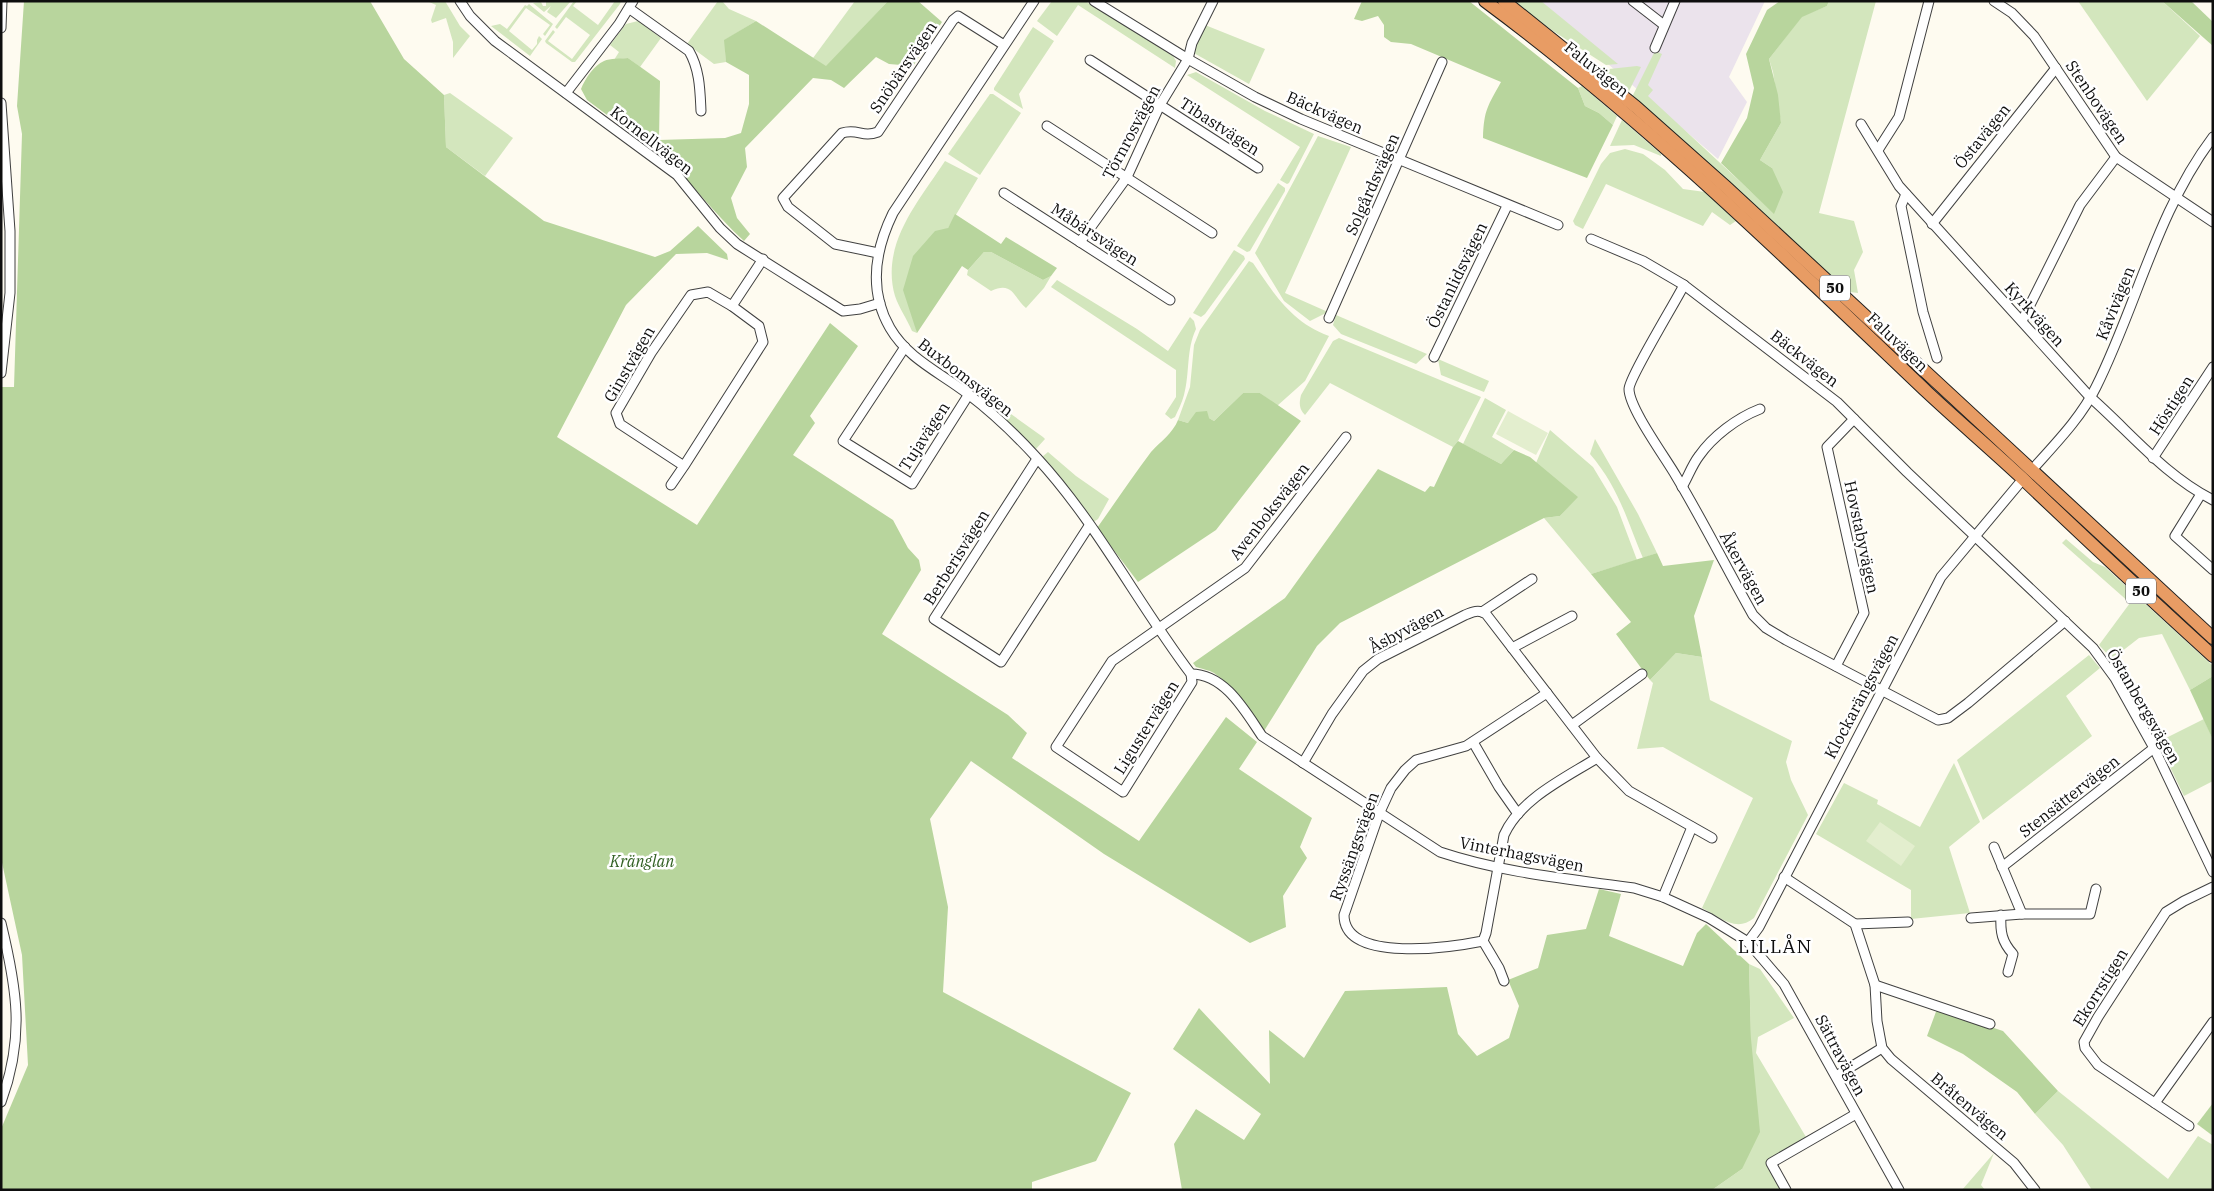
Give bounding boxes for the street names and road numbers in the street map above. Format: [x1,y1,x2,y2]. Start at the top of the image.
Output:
street label: Snöbärsvägen [865,17,941,117]
street label: Faluvägen [1561,37,1633,101]
street label: Stenbovägen [2062,56,2132,148]
street label: Törnrosvägen [1098,81,1164,183]
street label: Bäckvägen [1284,86,1366,138]
street label: Tibastvägen [1176,93,1264,159]
street label: Östavägen [1950,100,2014,172]
street label: Kornellvägen [607,101,697,179]
street label: Solgårdsvägen [1341,130,1403,238]
street label: Måbärsvägen [1048,198,1142,270]
street label: Östanlidsvägen [1423,219,1491,331]
street label: Kåvivägen [2091,263,2139,343]
road number: 50 [1820,276,1850,300]
street label: Kyrkvägen [2001,277,2069,351]
street label: Faluvägen [1863,308,1933,376]
street label: Ginstvägen [599,322,659,406]
street label: Bäckvägen [1767,325,1843,391]
street label: Buxbomsvägen [914,334,1018,420]
street label: Höstigen [2144,371,2198,439]
street label: Tujavägen [894,398,954,474]
street label: Avenboksvägen [1225,458,1313,564]
street label: Hovstabyvägen [1840,479,1884,595]
street label: Berberisvägen [919,506,993,608]
street label: Åkervägen [1716,527,1773,608]
road number: 50 [2126,578,2156,604]
street label: Åsbyvägen [1365,600,1447,657]
street label: Klockarängsvägen [1820,630,1902,762]
street label: Östanbergsvägen [2103,645,2185,767]
street label: Ligustervägen [1109,676,1183,778]
street label: Stensättervägen [2015,751,2123,841]
street label: Ryssängsvägen [1325,789,1383,903]
street label: Vinterhagsvägen [1458,832,1586,876]
street label: Ekorrstigen [2068,944,2132,1030]
street label: Sättravägen [1811,1011,1871,1099]
street label: Bråtenvägen [1927,1068,2013,1144]

